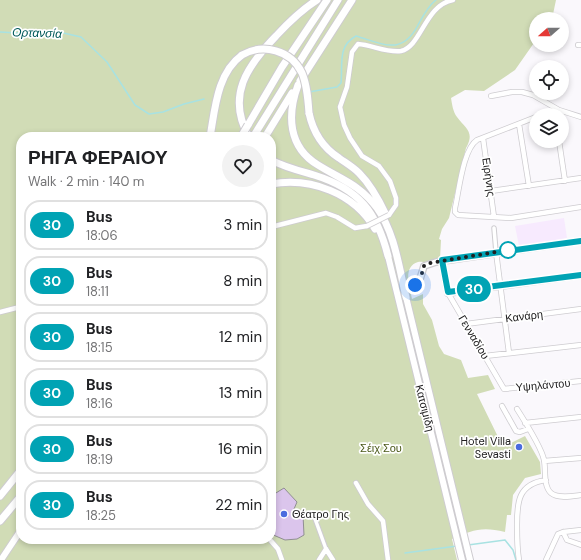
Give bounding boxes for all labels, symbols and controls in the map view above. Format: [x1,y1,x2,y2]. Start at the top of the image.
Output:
north arrow [529,12,569,52]
map controls [529,12,569,148]
water label: Ορτανσία [12,24,63,42]
button: locate [529,60,569,100]
button: layers [529,108,569,148]
text: ΡΗΓΑ ΦΕΡΑΙΟΥ [28,145,168,170]
button: heart [222,145,264,187]
street label: Ειρήνης [479,157,499,197]
text: Walk · 2 min · 140 m [28,173,144,190]
text: Bus [86,207,113,227]
text: 3 min [224,215,262,235]
text: 30 [43,216,61,234]
text: 18:06 [86,227,118,244]
unlabelled marker [499,241,517,259]
text: Bus [86,263,113,283]
text: 8 min [223,271,262,291]
text: 30 [43,272,61,290]
your location [405,275,425,295]
line badge: 30 [456,276,492,302]
text: 30 [465,280,483,298]
text: 18:11 [86,283,109,300]
street label: Κανάρη [504,307,544,325]
street label: Γενναδίου [455,312,493,362]
text: Bus [86,319,113,339]
text: 12 min [219,327,262,347]
text: 30 [43,328,61,346]
text: 18:15 [86,339,113,356]
text: Bus [86,375,113,395]
street label: Υψηλάντου [515,376,571,394]
text: 13 min [219,383,262,403]
street label: Κατσιμίδη [412,383,438,433]
text: 30 [43,384,61,402]
text: 18:16 [86,395,113,412]
text: Bus [86,431,113,451]
place label: Hotel Villa Sevasti [461,434,511,461]
text: 16 min [218,439,262,459]
text: 30 [43,440,61,458]
park label: Σέιχ Σου [360,441,402,455]
marker: Hotel Villa Sevasti [514,442,524,452]
text: 18:19 [86,451,113,468]
text: Bus [86,487,113,507]
text: 22 min [215,495,262,515]
text: 30 [43,496,61,514]
text: 18:25 [86,507,116,524]
place label: Θέατρο Γης [292,507,349,521]
marker: Θέατρο Γης [279,509,289,519]

